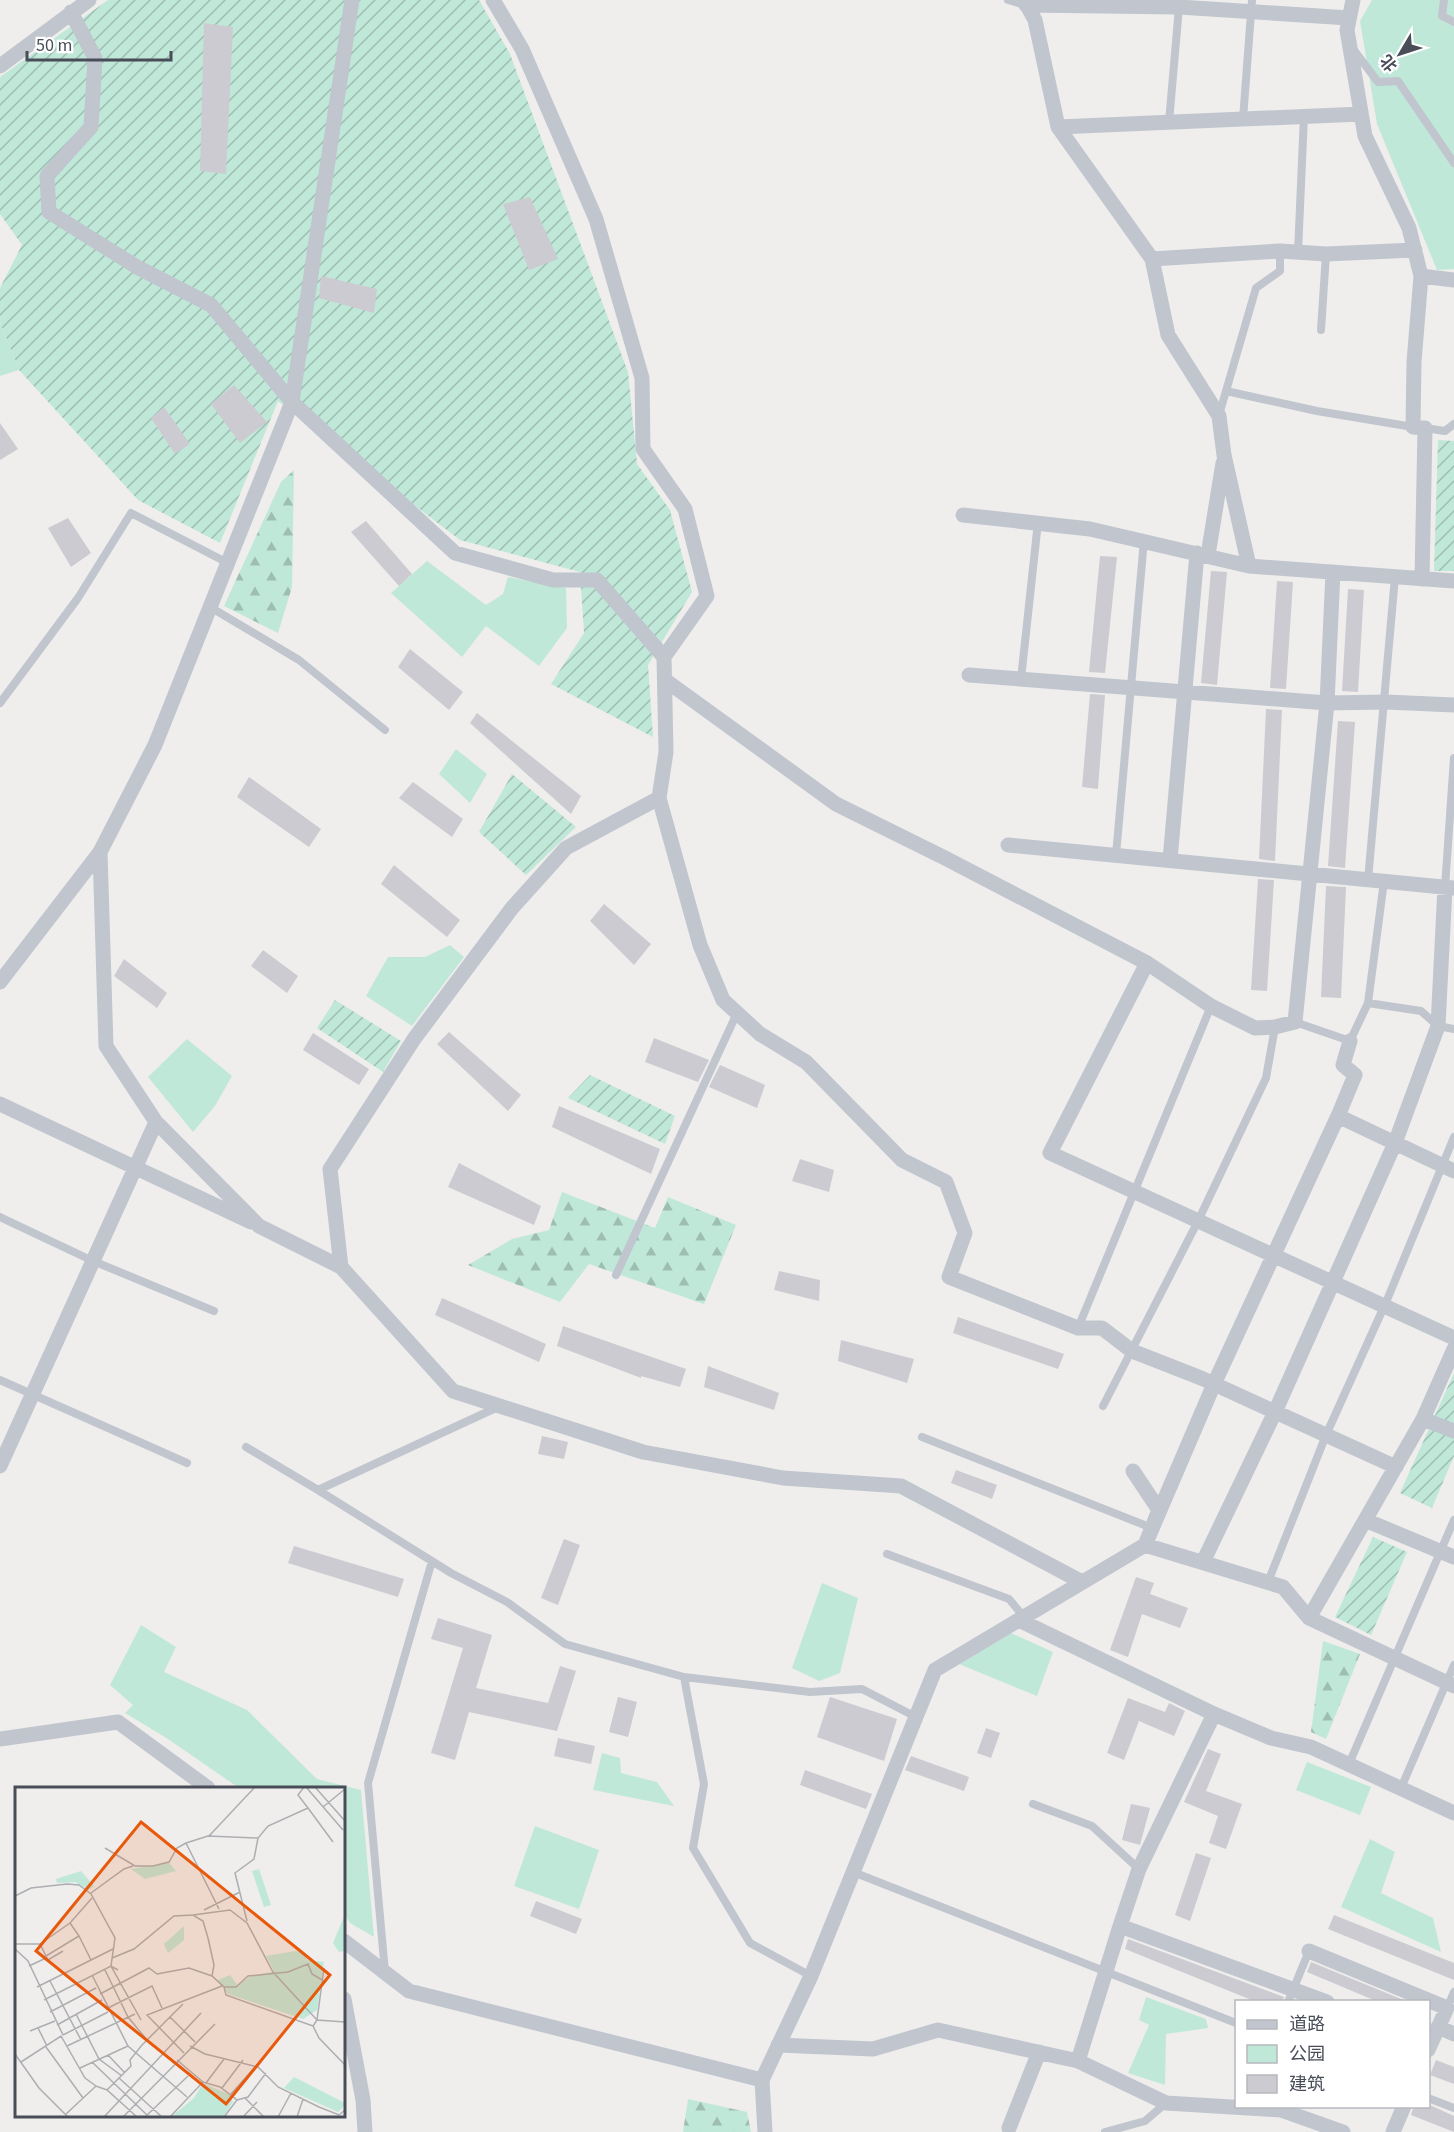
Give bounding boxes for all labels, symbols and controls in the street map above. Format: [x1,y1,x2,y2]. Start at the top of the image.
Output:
scale bar [27,24,171,62]
north arrow [1370,24,1430,84]
text: 50 m [36,33,72,58]
text: 北 [1376,50,1403,76]
inset map [15,1787,345,2117]
legend [1235,2000,1430,2108]
text: 道路 [1289,2012,1325,2037]
text: 公园 [1289,2042,1325,2067]
text: 建筑 [1289,2072,1325,2097]

